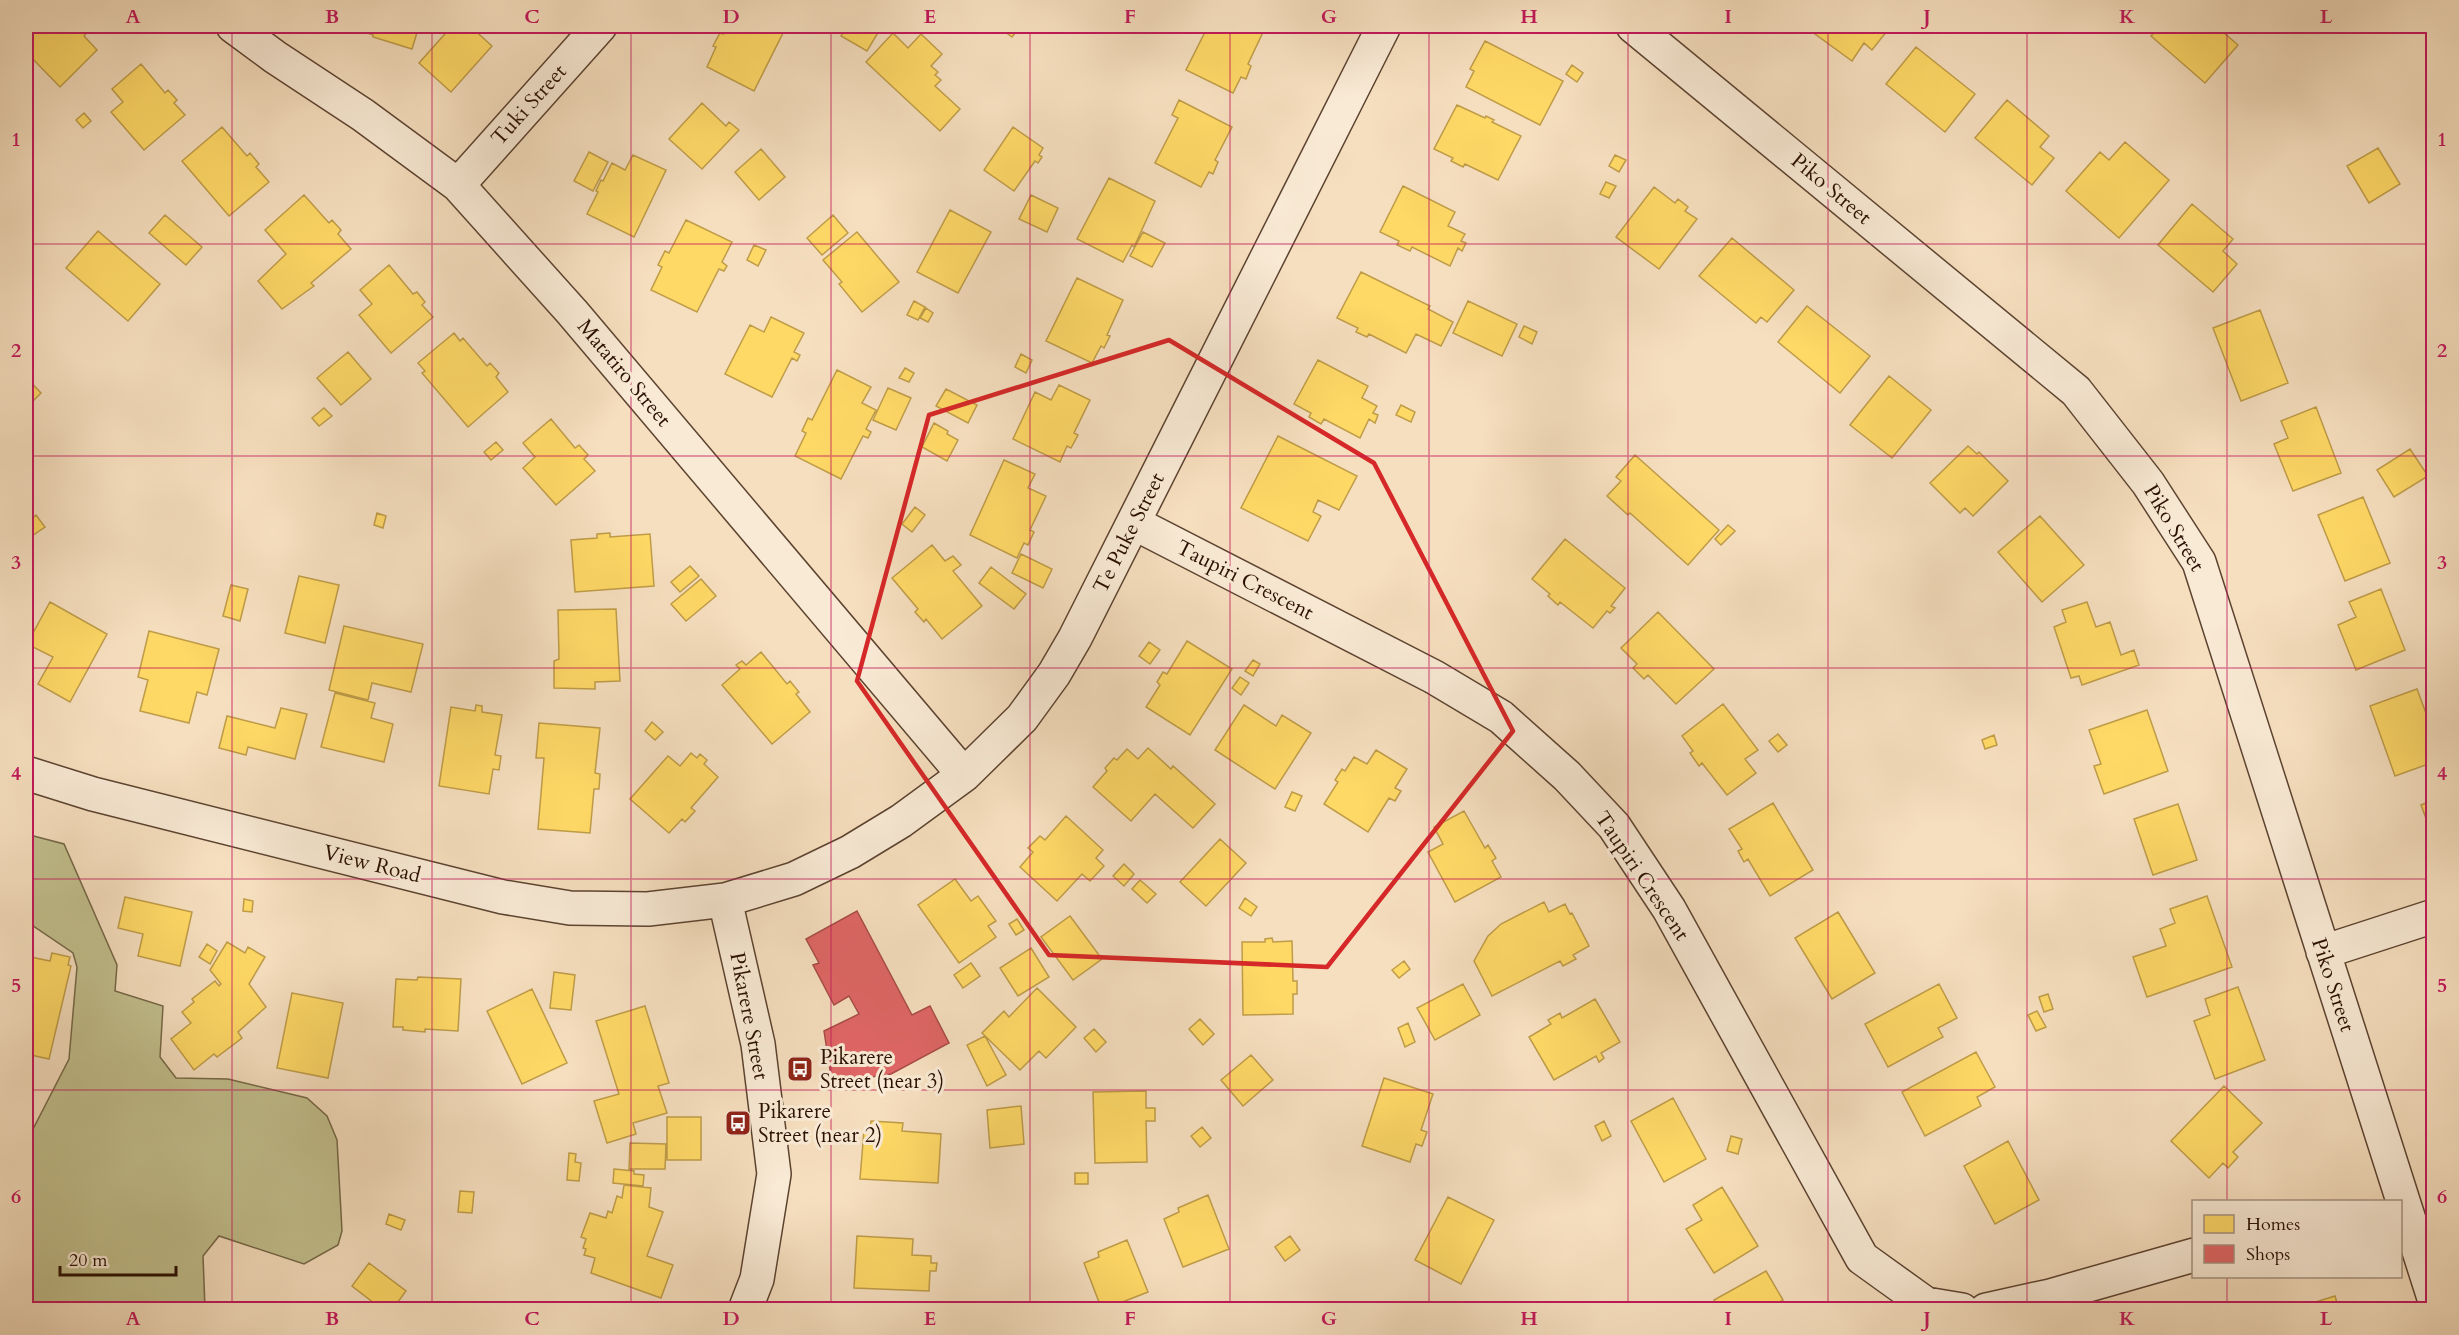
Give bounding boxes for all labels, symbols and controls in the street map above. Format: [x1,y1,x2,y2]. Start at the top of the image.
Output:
text: A [125,3,141,30]
text: B [325,3,339,30]
text: C [524,3,540,30]
text: D [722,3,740,30]
text: E [924,3,936,30]
text: F [1124,3,1136,30]
text: G [1321,3,1337,30]
text: H [1520,3,1538,30]
text: I [1724,3,1732,30]
text: J [1920,3,1931,30]
text: K [2119,3,2136,30]
text: L [2320,3,2333,30]
street label: Tuki Street [485,58,574,152]
text: 1 [11,126,21,153]
text: 1 [2437,126,2447,153]
street label: Piko Street [1784,147,1878,232]
street label: Matatiro Street [570,313,678,433]
text: 2 [11,337,21,364]
text: 2 [2437,337,2447,364]
street label: Te Puke Street [1086,468,1172,598]
street label: Piko Street [2137,479,2212,577]
street label: Taupiri Crescent [1171,533,1319,627]
text: 3 [11,549,21,576]
text: 3 [2437,549,2447,576]
text: 4 [11,760,21,787]
text: 4 [2437,760,2447,787]
street label: Taupiri Crescent [1588,806,1696,947]
street label: View Road [320,838,424,890]
street label: Piko Street [2304,934,2362,1036]
street label: Pikarere Street [722,950,776,1083]
text: 5 [11,972,21,999]
text: 5 [2437,972,2447,999]
place label: Pikarere Street (near 3) [820,1043,944,1096]
bus stop icon: Pikarere Street (near 3) [785,1054,815,1084]
place label: Pikarere Street (near 2) [758,1097,882,1150]
bus stop icon: Pikarere Street (near 2) [723,1108,753,1138]
text: 6 [11,1183,21,1210]
text: 6 [2437,1183,2447,1210]
legend [2192,1200,2402,1278]
text: Homes [2246,1212,2300,1237]
scale bar [60,1239,176,1277]
text: Shops [2246,1242,2290,1267]
text: 20 m [69,1248,108,1273]
text: A [125,1305,141,1332]
text: B [325,1305,339,1332]
text: C [524,1305,540,1332]
text: D [722,1305,740,1332]
text: E [924,1305,936,1332]
text: F [1124,1305,1136,1332]
text: G [1321,1305,1337,1332]
text: H [1520,1305,1538,1332]
text: I [1724,1305,1732,1332]
text: J [1920,1305,1931,1332]
text: K [2119,1305,2136,1332]
text: L [2320,1305,2333,1332]

